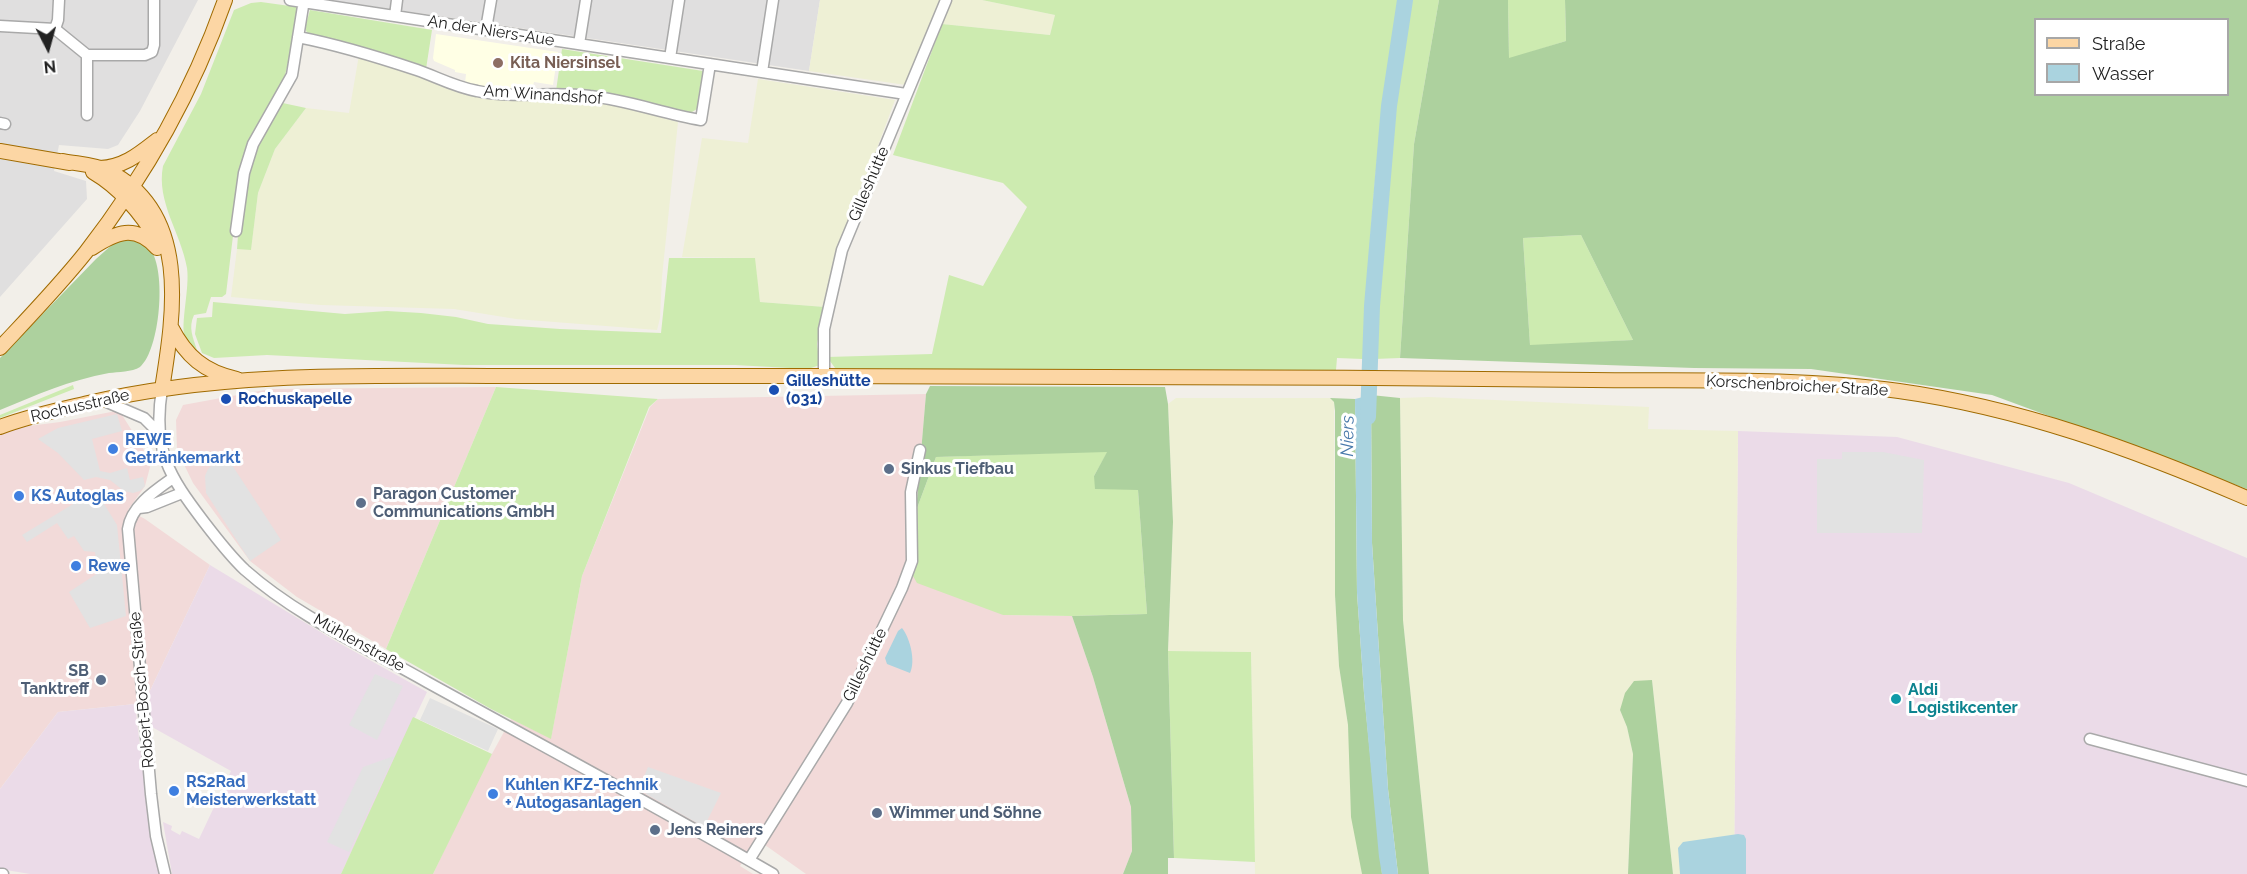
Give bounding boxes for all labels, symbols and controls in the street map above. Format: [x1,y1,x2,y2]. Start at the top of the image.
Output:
street label: An der Niers-Aue [426,12,556,50]
north arrow [18,18,78,78]
legend [2034,18,2229,96]
text: Straße [2092,33,2145,54]
place label: Kita Niersinsel [510,53,620,73]
text: N [43,56,57,76]
marker: Kita Niersinsel [491,56,505,70]
text: Wasser [2092,63,2154,84]
street label: Am Winandshof [483,81,603,109]
street label: Gilleshütte [845,144,893,224]
place label: Gilleshütte (031) [786,371,871,409]
street label: Korschenbroicher Straße [1705,372,1889,400]
marker: Gilleshütte (031) [767,383,781,397]
street label: Rochusstraße [29,385,131,427]
place label: Rochuskapelle [238,389,352,409]
marker: Rochuskapelle [219,392,233,406]
water label: Niers [1337,415,1359,457]
place label: REWE Getränkemarkt [125,430,241,468]
marker: REWE Getränkemarkt [106,442,120,456]
place label: Sinkus Tiefbau [901,459,1014,479]
marker: Sinkus Tiefbau [882,462,896,476]
place label: Paragon Customer Communications GmbH [373,484,555,522]
place label: KS Autoglas [31,486,124,506]
marker: KS Autoglas [12,489,26,503]
marker: Paragon Customer Communications GmbH [354,496,368,510]
place label: Rewe [88,556,130,576]
marker: Rewe [69,559,83,573]
street label: Mühlenstraße [310,610,408,676]
street label: Robert-Bosch-Straße [126,611,158,769]
street label: Gilleshütte [839,625,891,705]
place label: SB Tanktreff [21,661,89,699]
marker: SB Tanktreff [94,673,108,687]
place label: Aldi Logistikcenter [1908,680,2018,718]
marker: Aldi Logistikcenter [1889,692,1903,706]
place label: RS2Rad Meisterwerkstatt [186,772,316,810]
place label: Kuhlen KFZ-Technik + Autogasanlagen [505,775,658,813]
marker: RS2Rad Meisterwerkstatt [167,784,181,798]
marker: Kuhlen KFZ-Technik + Autogasanlagen [486,787,500,801]
place label: Wimmer und Söhne [889,803,1041,823]
marker: Wimmer und Söhne [870,806,884,820]
place label: Jens Reiners [667,820,763,840]
marker: Jens Reiners [648,823,662,837]

